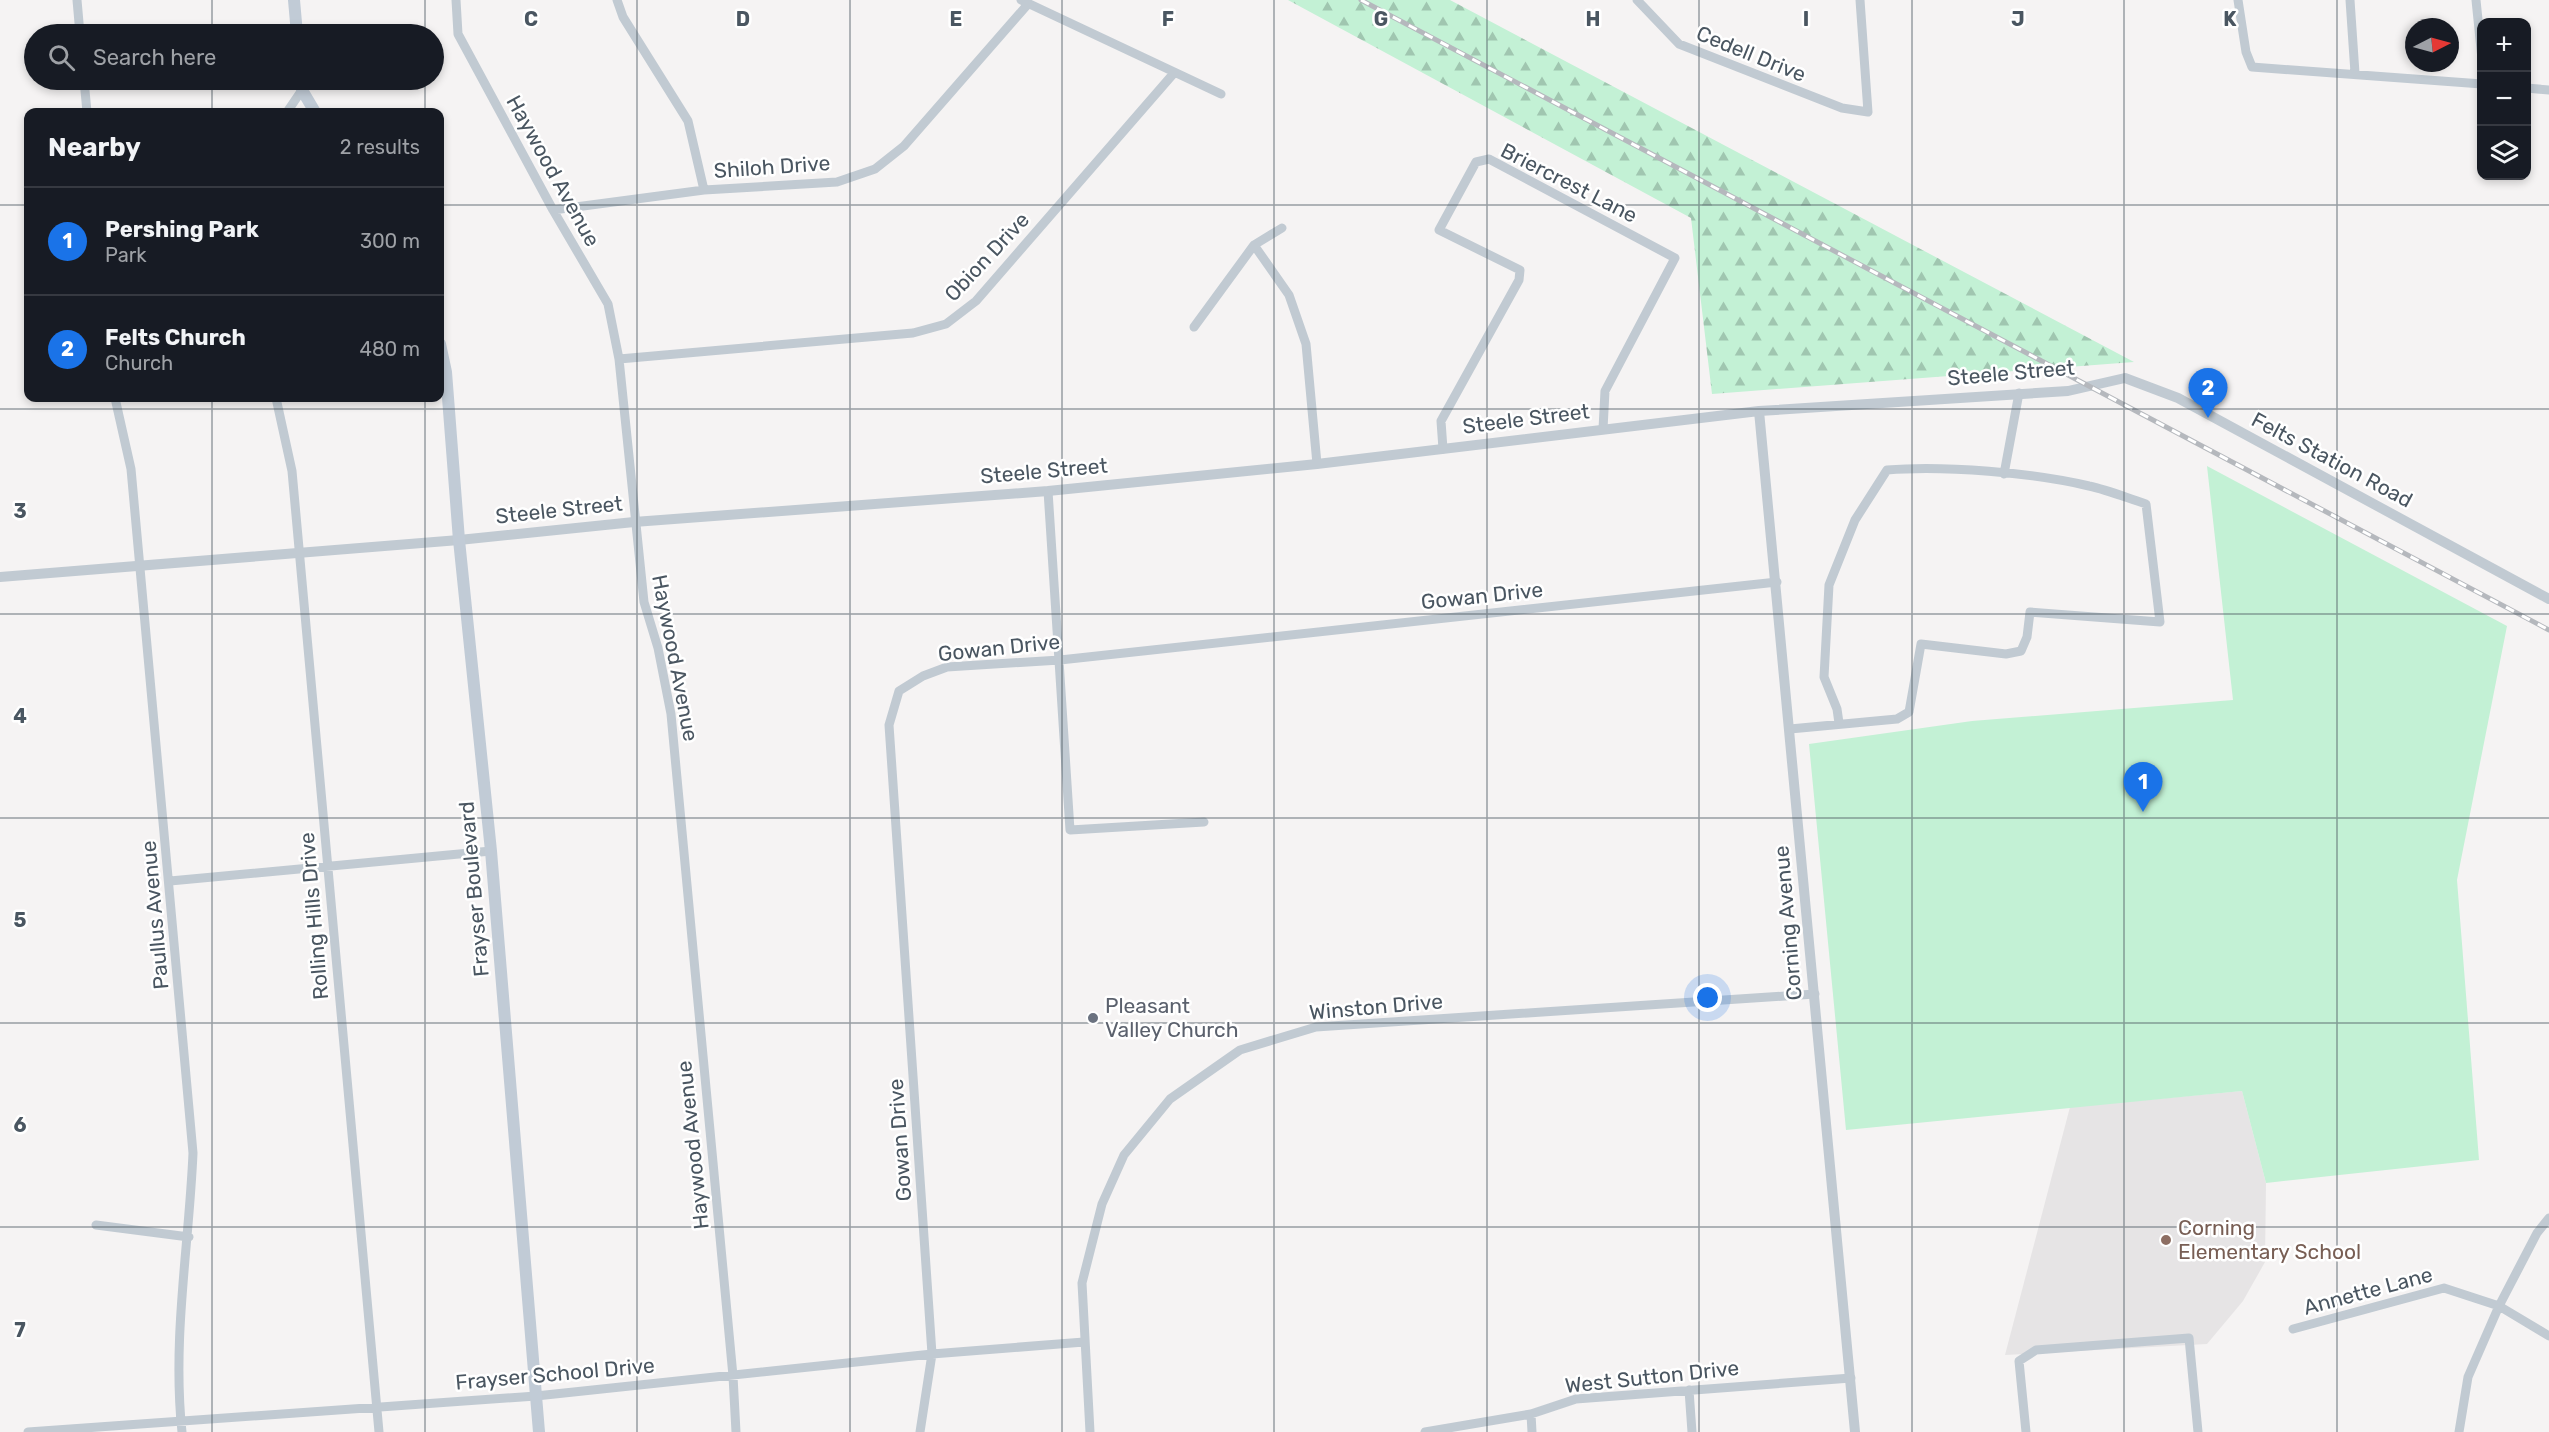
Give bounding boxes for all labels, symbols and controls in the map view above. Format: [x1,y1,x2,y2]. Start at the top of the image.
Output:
text: C [524,7,538,31]
text: D [736,7,750,31]
text: E [950,7,962,31]
text: F [1162,7,1174,31]
text: G [1374,7,1388,31]
text: H [1586,7,1600,31]
text: I [1803,7,1809,31]
text: J [2011,7,2025,31]
text: K [2223,7,2237,31]
north arrow [2405,18,2459,72]
map controls [2477,18,2531,180]
button: + [2477,18,2531,72]
street label: Cedell Drive [1693,20,1810,87]
search box [24,24,444,90]
icon: search [45,41,78,74]
text: Search here [93,44,216,71]
button: − [2477,72,2531,126]
street label: Haywood Avenue [501,91,605,251]
button: layers [2477,126,2531,180]
text: Nearby [48,132,141,163]
text: 2 results [340,135,420,159]
street label: Briercrest Lane [1497,137,1642,228]
street label: Shiloh Drive [713,150,831,183]
street label: Obion Drive [939,207,1034,306]
text: Pershing Park [105,216,259,243]
text: 1 [63,229,72,253]
text: 300 m [360,229,420,253]
text: Park [105,243,147,267]
text: Felts Church [105,324,246,351]
text: 2 [61,337,74,361]
text: 480 m [359,337,420,361]
text: Church [105,351,173,375]
street label: Steele Street [1946,354,2076,391]
pin: 2 [2188,368,2228,418]
street label: Steele Street [1461,398,1591,439]
street label: Felts Station Road [2247,407,2417,513]
street label: Steele Street [979,452,1109,489]
street label: Steele Street [494,490,624,529]
text: 3 [13,499,27,523]
street label: Haywood Avenue [647,572,704,743]
street label: Gowan Drive [1420,577,1544,614]
street label: Gowan Drive [937,629,1061,666]
text: 4 [13,704,27,728]
pin: 1 [2124,762,2162,812]
street label: Frayser Boulevard [453,800,494,978]
street label: Rolling Hills Drive [294,831,333,1001]
street label: Paullus Avenue [136,840,173,990]
street label: Corning Avenue [1768,845,1807,1001]
text: 5 [14,908,27,932]
your location [1693,983,1722,1012]
street label: Winston Drive [1308,988,1444,1025]
place label: Pleasant Valley Church [1105,993,1238,1042]
marker: Pleasant Valley Church [1086,1011,1100,1025]
street label: Haywood Avenue [671,1060,714,1231]
street label: Gowan Drive [883,1078,916,1202]
text: 6 [13,1113,27,1137]
place label: Corning Elementary School [2178,1215,2361,1264]
marker: Corning Elementary School [2159,1233,2173,1247]
street label: Annette Lane [2301,1261,2435,1320]
text: 7 [14,1318,26,1342]
street label: Frayser School Drive [454,1352,656,1395]
street label: West Sutton Drive [1564,1355,1740,1398]

